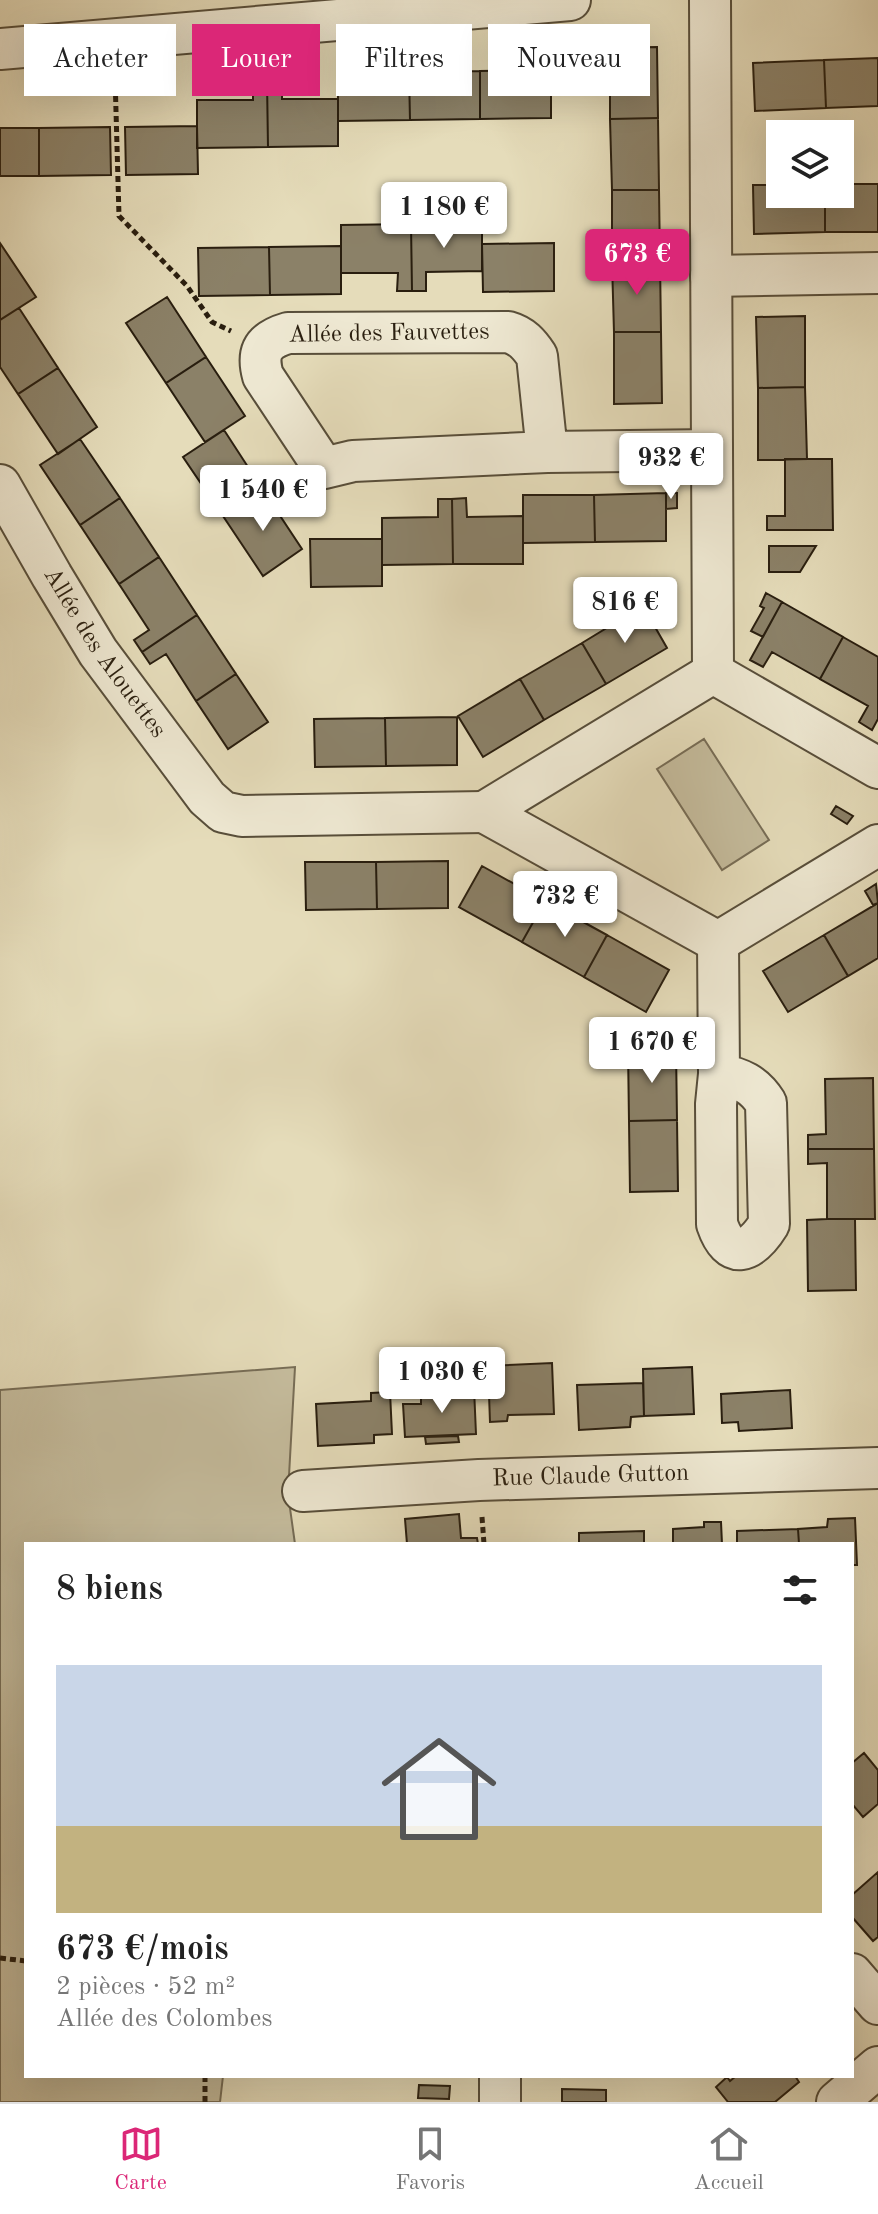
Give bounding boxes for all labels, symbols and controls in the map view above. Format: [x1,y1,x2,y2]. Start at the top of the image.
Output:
chip: Acheter [24,24,176,96]
chip: Louer [192,24,320,96]
chip: Filtres [336,24,472,96]
chip: Nouveau [488,24,650,96]
map controls [766,120,854,208]
button: layers [766,120,854,208]
pin: 1 180 € [370,182,518,250]
text: 1 180 € [399,195,489,221]
pin: 673 € [581,229,693,297]
text: 673 € [603,242,671,268]
street label: Allée des Fauvettes [288,320,490,348]
pin: 932 € [615,433,727,501]
text: 932 € [637,446,705,472]
pin: 1 540 € [189,465,337,533]
text: 1 540 € [218,478,308,504]
street label: Allée des Alouettes [38,564,170,743]
pin: 816 € [569,577,681,645]
text: 816 € [591,590,659,616]
pin: 732 € [509,871,621,939]
text: 732 € [531,884,599,910]
pin: 1 670 € [578,1017,726,1085]
text: 1 670 € [607,1030,697,1056]
pin: 1 030 € [368,1347,516,1415]
text: 1 030 € [397,1360,487,1386]
street label: Rue Claude Gutton [492,1462,690,1492]
icon: filters [778,1568,822,1612]
text: 8 biens [56,1573,163,1607]
icon: home [367,1717,511,1861]
text: 673 €/mois [56,1933,229,1967]
text: 2 pièces · 52 m² [56,1974,235,2000]
text: Allée des Colombes [56,2006,273,2032]
tab: Carte [114,2122,167,2197]
tab: Favoris [396,2122,465,2197]
tab: Accueil [694,2122,764,2197]

